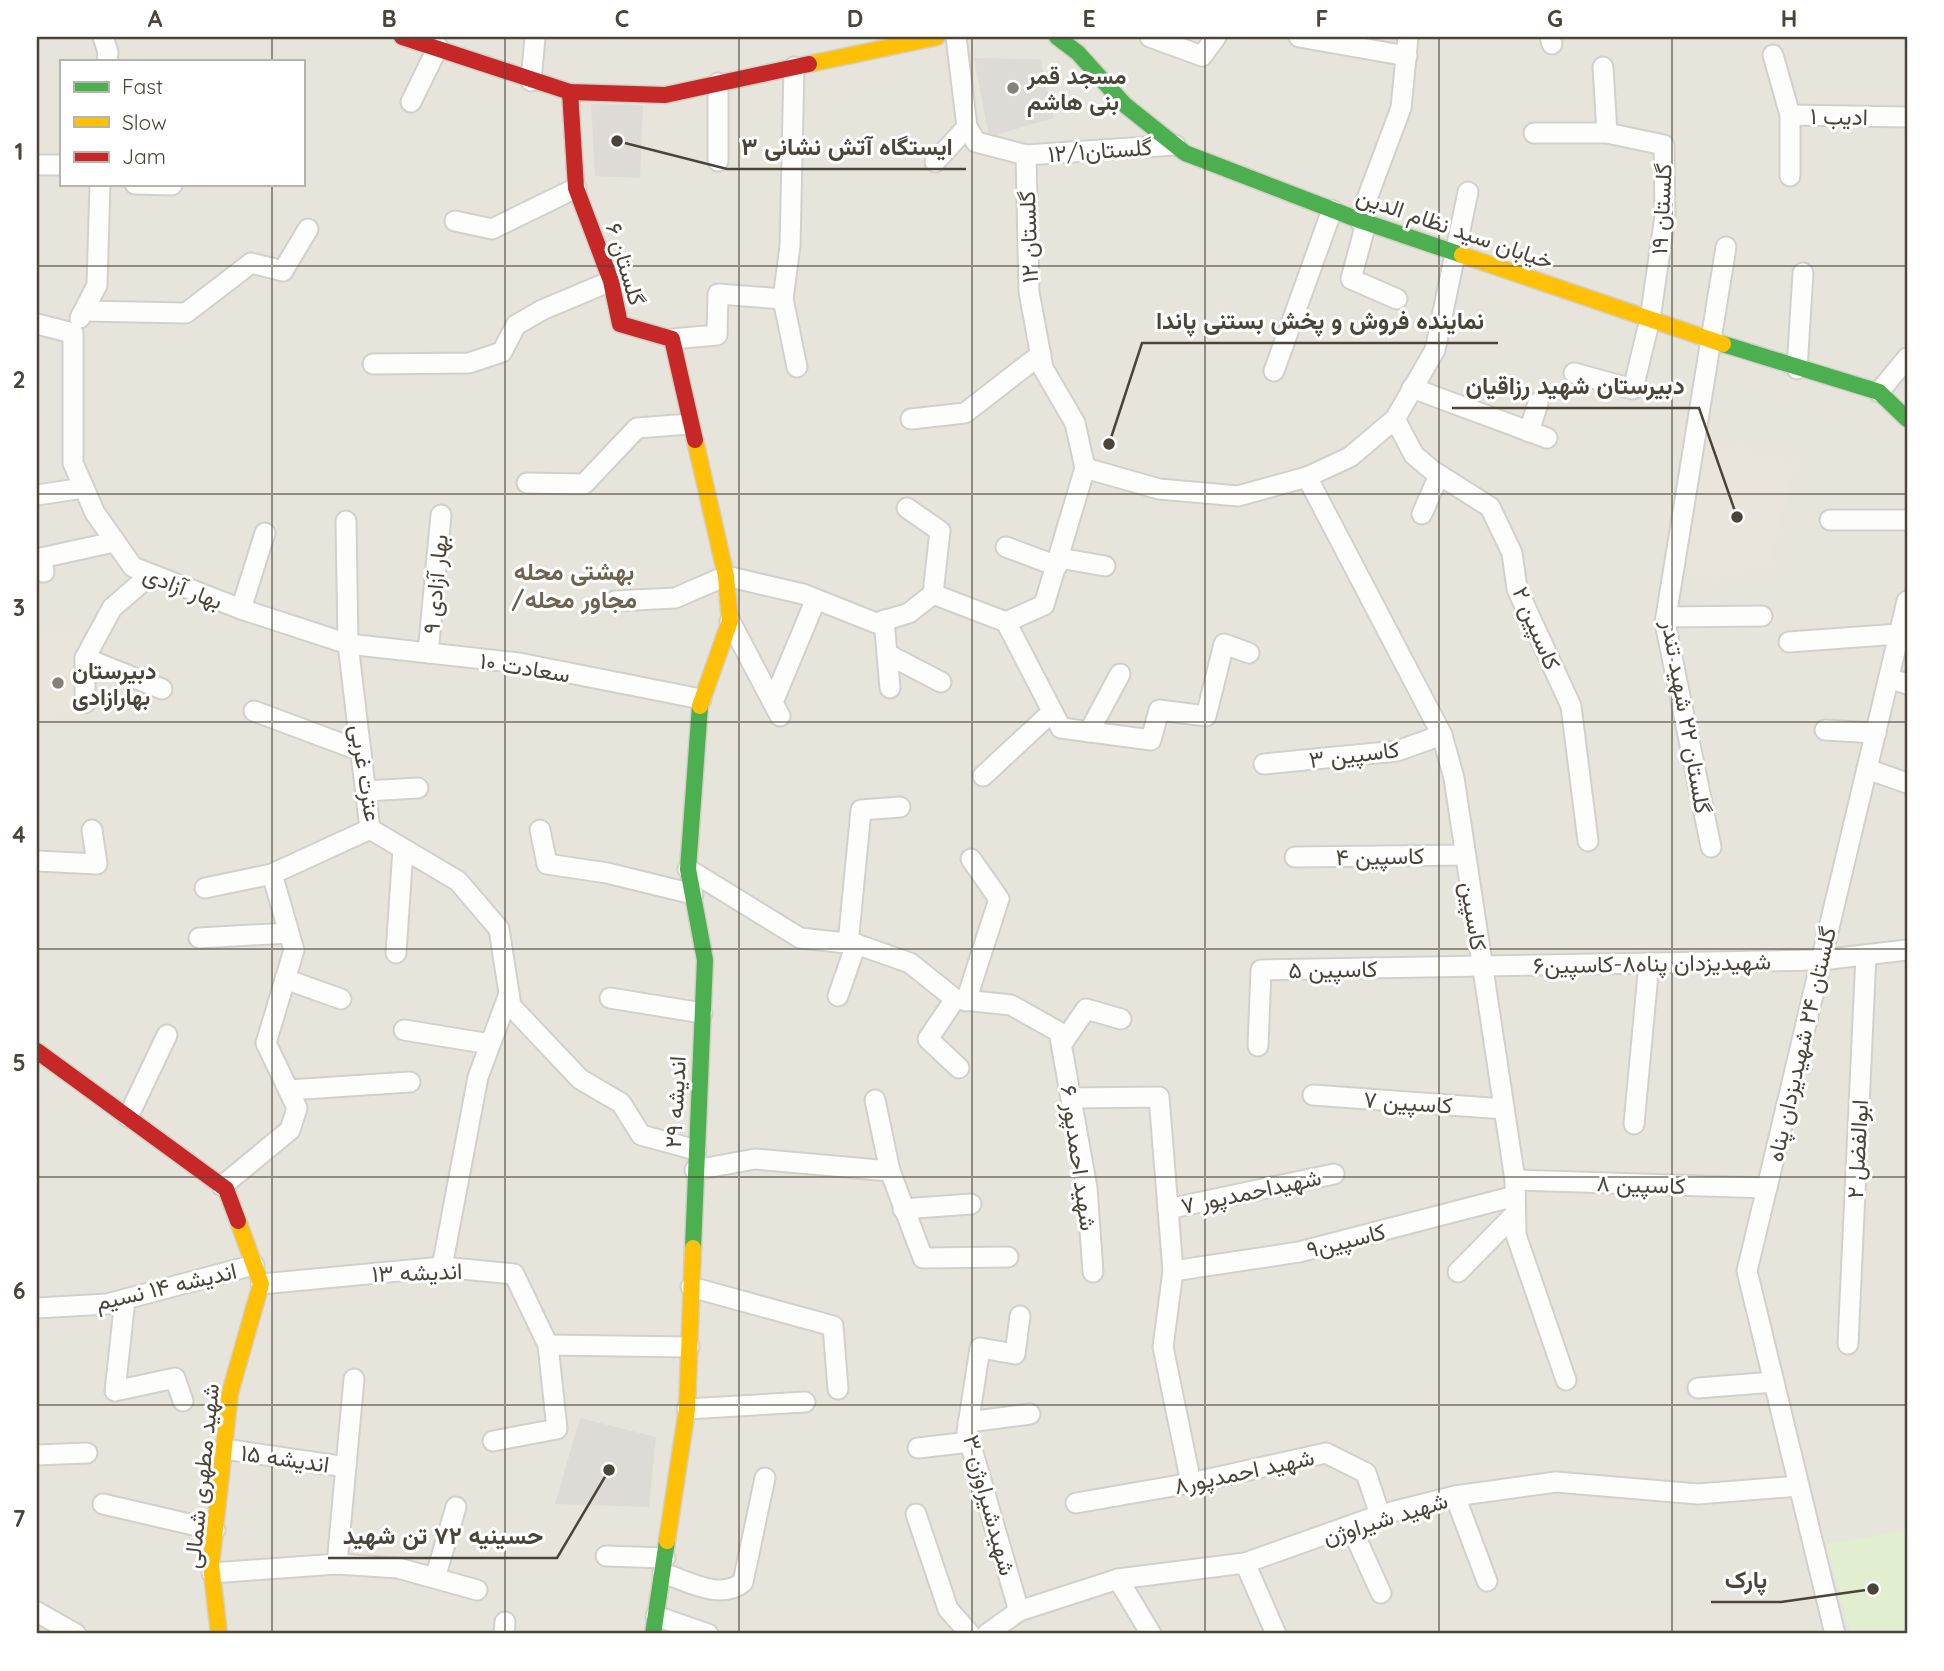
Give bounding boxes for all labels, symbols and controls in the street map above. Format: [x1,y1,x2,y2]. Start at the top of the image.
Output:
text: A [148,4,163,33]
text: B [381,4,397,33]
text: C [615,4,629,33]
text: D [847,4,863,33]
text: E [1082,4,1096,33]
text: F [1316,4,1328,33]
text: G [1547,4,1563,33]
text: H [1781,4,1797,33]
legend [60,60,304,186]
place label: مسجد قمر بنی هاشم [1026,61,1127,117]
text: Fast [122,73,163,99]
marker: مسجد قمر بنی هاشم [1005,80,1021,96]
street label: ادیب ۱ [1810,101,1868,131]
text: Slow [122,109,167,135]
callout: ایستگاه آتش نشانی ۳ [727,124,966,169]
text: ایستگاه آتش نشانی ۳ [741,131,953,161]
street label: گلستان۱۲/۱ [1047,132,1153,168]
text: 1 [15,137,23,166]
text: Jam [122,143,166,169]
street label: گلستان ۱۹ [1644,163,1678,255]
street label: خیابان سید نظام الدین [1352,181,1557,276]
street label: گلستان ۱۲ [1012,190,1044,284]
street label: گلستان ۶ [600,219,652,309]
callout: نماینده فروش و پخش بستنی پاندا [1142,298,1498,343]
text: نماینده فروش و پخش بستنی پاندا [1156,305,1484,337]
callout: دبیرستان شهید رزاقیان [1452,363,1699,408]
text: 2 [12,365,26,394]
text: دبیرستان شهید رزاقیان [1465,370,1685,401]
street label: بهار آزادی ۹ [416,533,455,635]
district label: بهشتی محله /مجاور محله [511,556,637,615]
street label: بهار آزادی [139,559,227,616]
street label: کاسپین ۲ [1505,582,1567,675]
text: 3 [13,593,25,622]
street label: گلستان ۲۲ شهید تندر [1655,617,1718,816]
street label: سعادت ۱۰ [478,646,572,688]
place label: دبیرستان بهارازادی [72,656,156,712]
marker: دبیرستان بهارازادی [50,675,66,691]
street label: عترت غربی [343,722,388,824]
street label: کاسپین ۳ [1307,734,1401,776]
text: 4 [12,820,26,849]
street label: کاسپین ۴ [1335,841,1425,873]
street label: کاسپین [1452,880,1494,953]
street label: گلستان ۲۴ شهیدیزدان پناه [1760,924,1844,1165]
street label: شهیدیزدان پناه۸-کاسپین۶ [1533,946,1771,982]
street label: کاسپین ۵ [1288,954,1378,986]
text: 5 [12,1048,26,1077]
street label: اندیشه ۲۹ [658,1055,692,1149]
street label: شهید احمدپور ۶ [1052,1083,1104,1233]
street label: کاسپین ۷ [1362,1084,1453,1122]
street label: ابوالفضل ۲ [1840,1099,1875,1199]
street label: شهیداحمدپور ۷ [1178,1162,1324,1222]
street label: کاسپین ۸ [1596,1168,1686,1202]
street label: کاسپین۹ [1304,1216,1389,1266]
street label: اندیشه ۱۴ نسیم [93,1256,240,1317]
street label: اندیشه ۱۳ [371,1256,463,1288]
text: 6 [13,1276,25,1305]
street label: شهید مطهری شمالی [177,1382,226,1570]
street label: شهیدشیراوژن ۳ [956,1431,1023,1579]
street label: اندیشه ۱۵ [239,1437,331,1479]
street label: شهید احمدپور۸ [1171,1442,1317,1502]
street label: شهید شیراوژن [1319,1485,1451,1552]
text: 7 [13,1504,26,1533]
callout: حسینیه ۷۲ تن شهید [328,1513,557,1558]
text: حسینیه ۷۲ تن شهید [343,1520,543,1551]
callout: پارک [1711,1557,1781,1602]
text: پارک [1725,1564,1767,1596]

